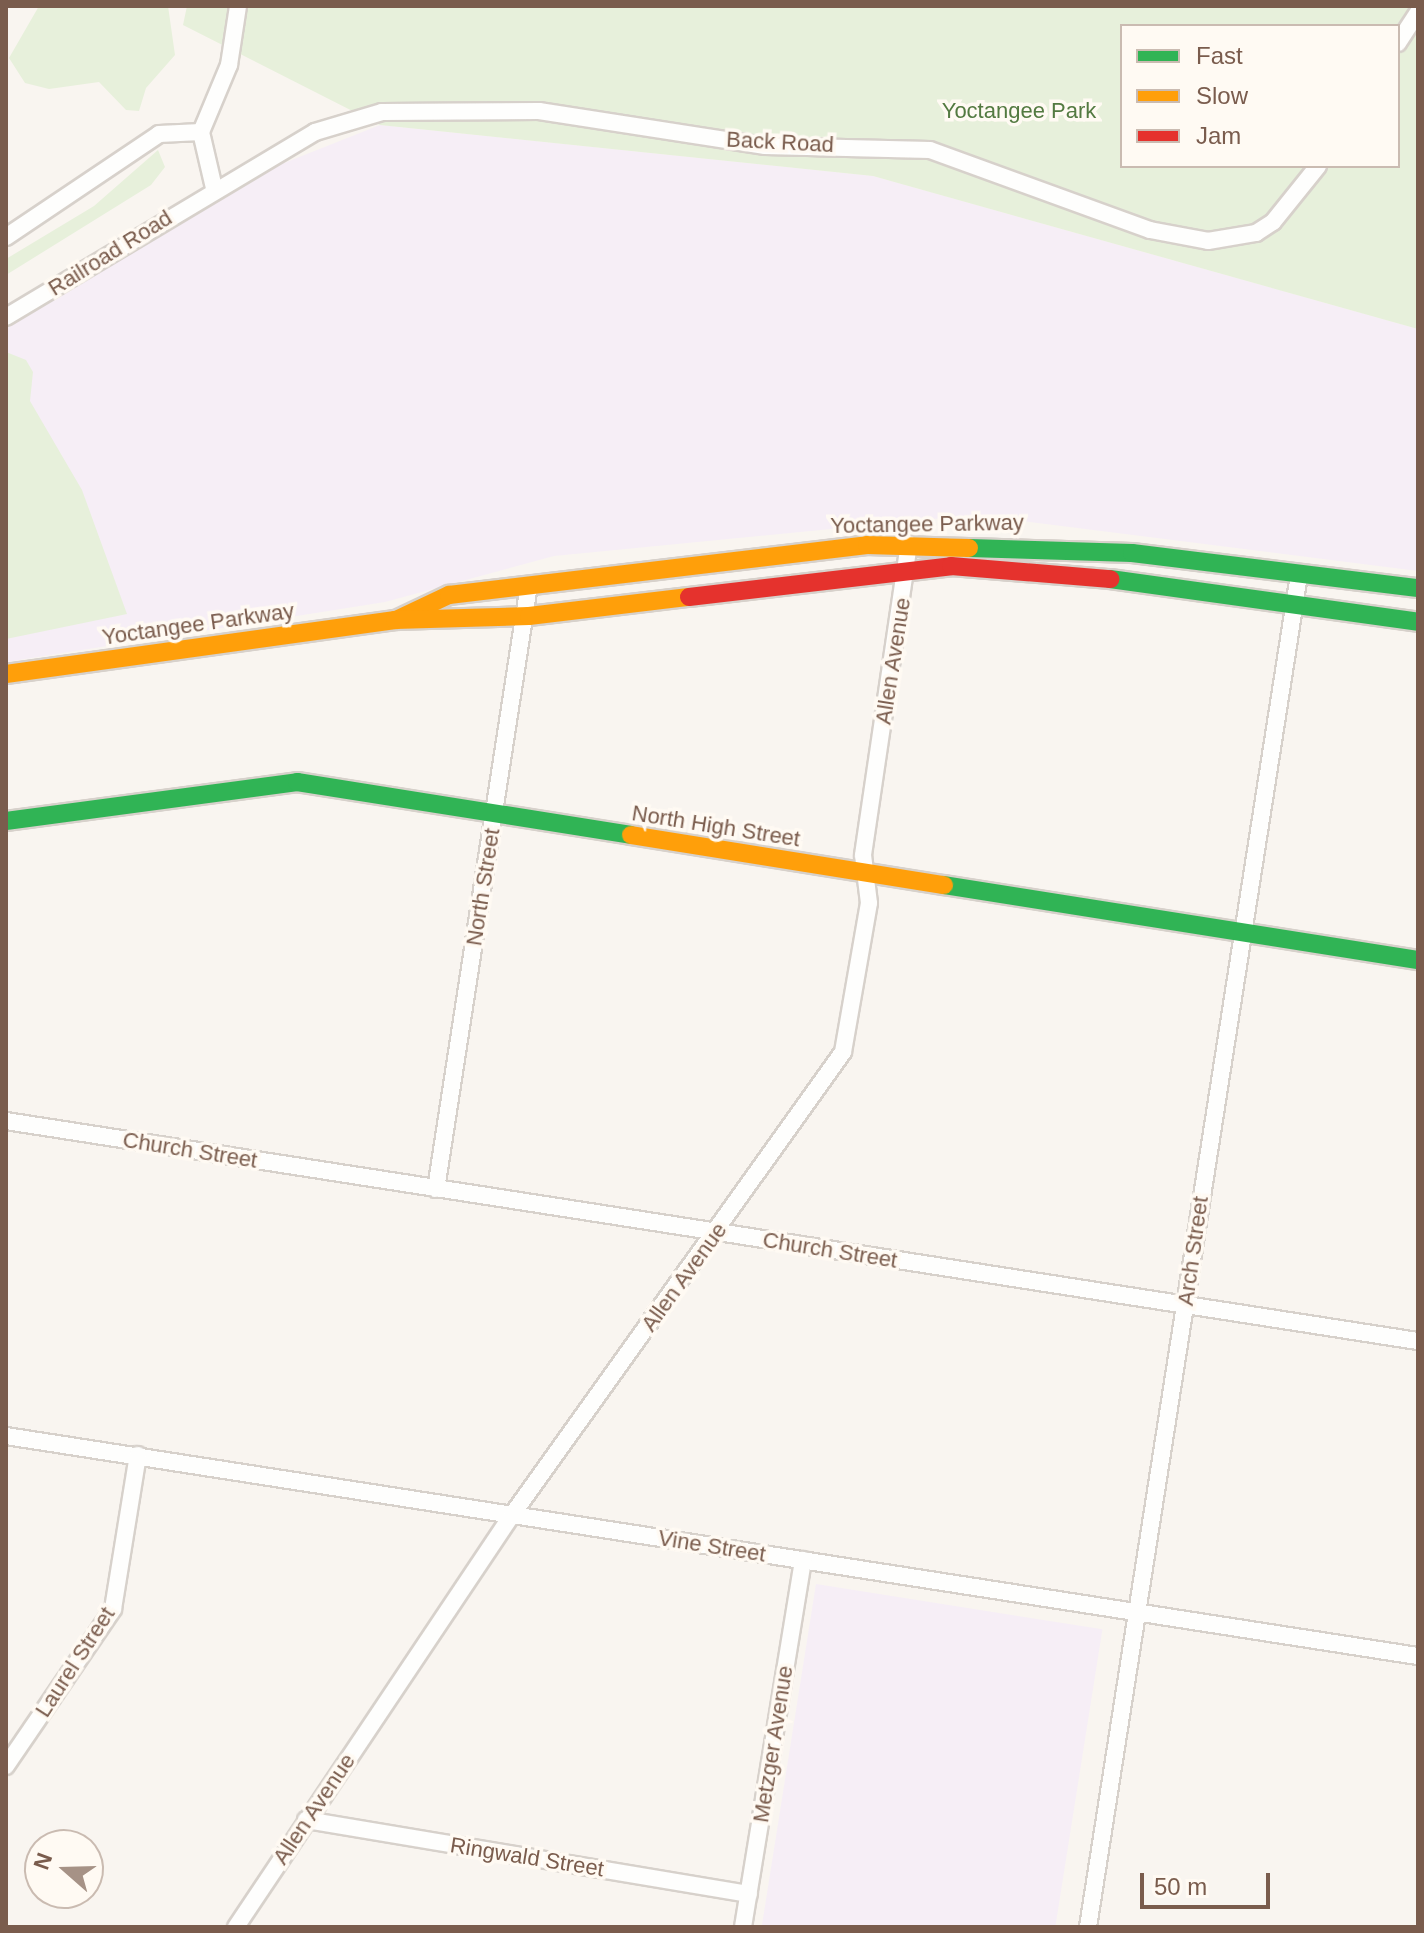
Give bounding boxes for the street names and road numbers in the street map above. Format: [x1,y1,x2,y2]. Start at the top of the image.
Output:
street label: Back Road [726,126,834,158]
street label: Railroad Road [43,205,177,301]
street label: Yoctangee Parkway [830,509,1024,539]
street label: Allen Avenue [870,595,916,727]
street label: Yoctangee Parkway [100,597,296,651]
street label: North High Street [630,800,802,852]
street label: North Street [461,826,505,948]
street label: Church Street [121,1126,259,1174]
street label: Arch Street [1172,1195,1214,1307]
street label: Allen Avenue [635,1217,733,1337]
street label: Church Street [761,1226,899,1274]
street label: Vine Street [656,1524,768,1568]
street label: Laurel Street [30,1602,120,1722]
street label: Metzger Avenue [747,1663,799,1825]
street label: Allen Avenue [267,1748,361,1870]
street label: Ringwald Street [448,1832,606,1882]

